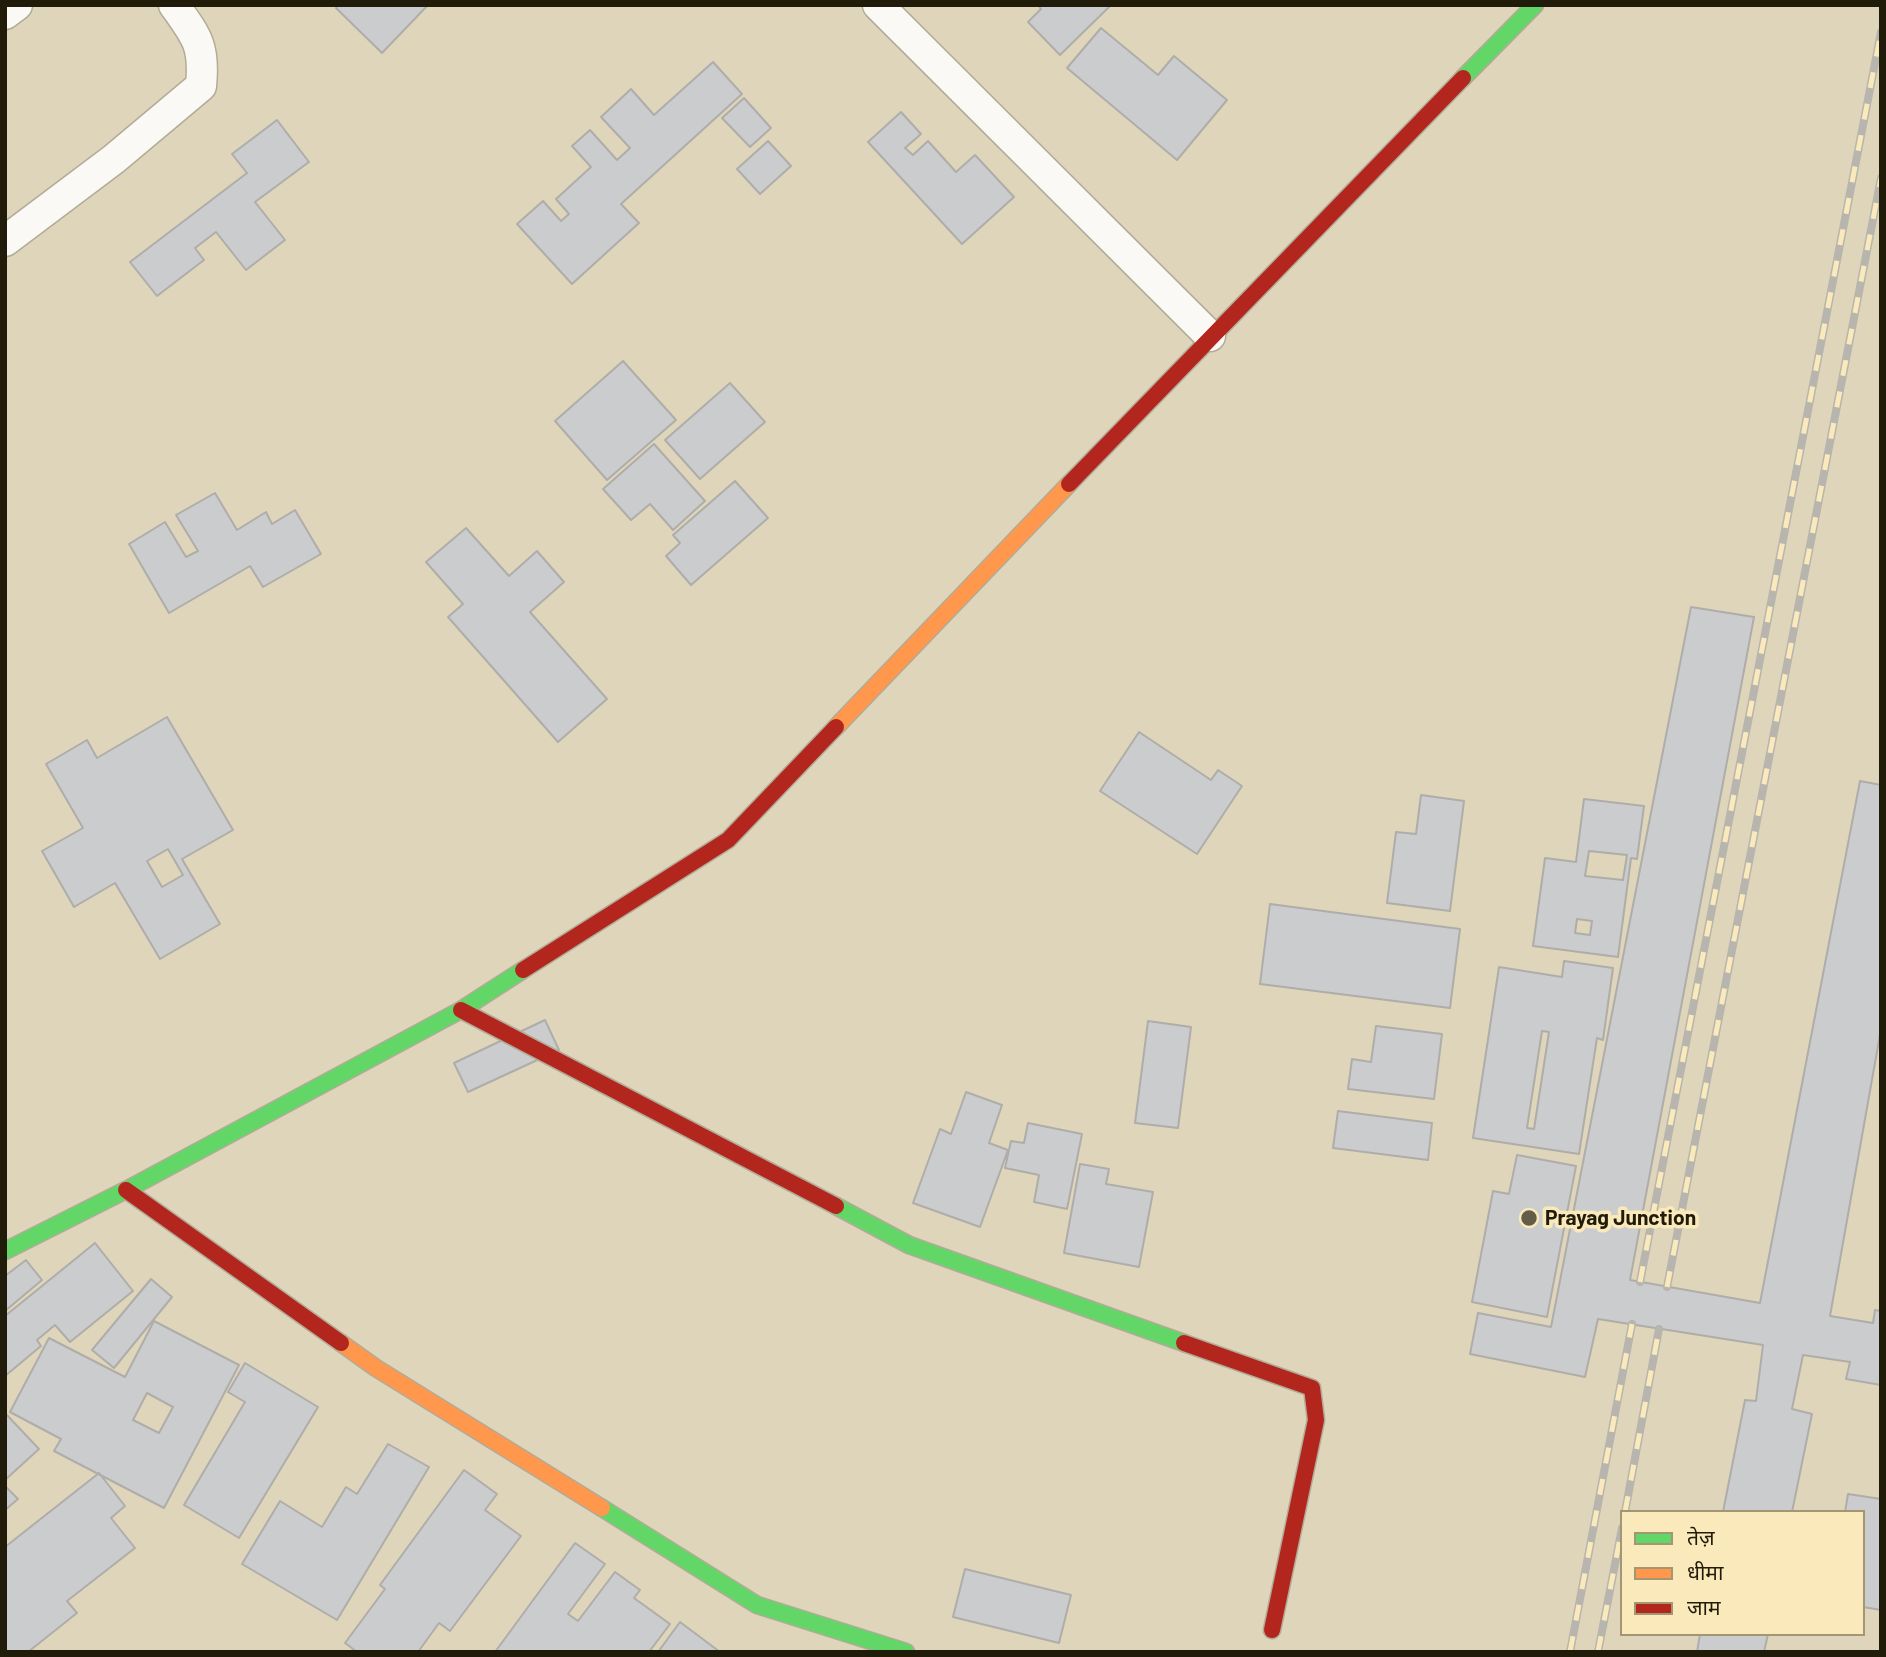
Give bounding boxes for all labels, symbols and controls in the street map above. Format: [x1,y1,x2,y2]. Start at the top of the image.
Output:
place label: Prayag Junction [1545,1205,1696,1231]
marker: Prayag Junction [1519,1208,1539,1228]
legend [1620,1510,1865,1636]
text: तेज़ [1687,1524,1715,1549]
text: धीमा [1687,1559,1723,1584]
text: जाम [1687,1594,1721,1619]

